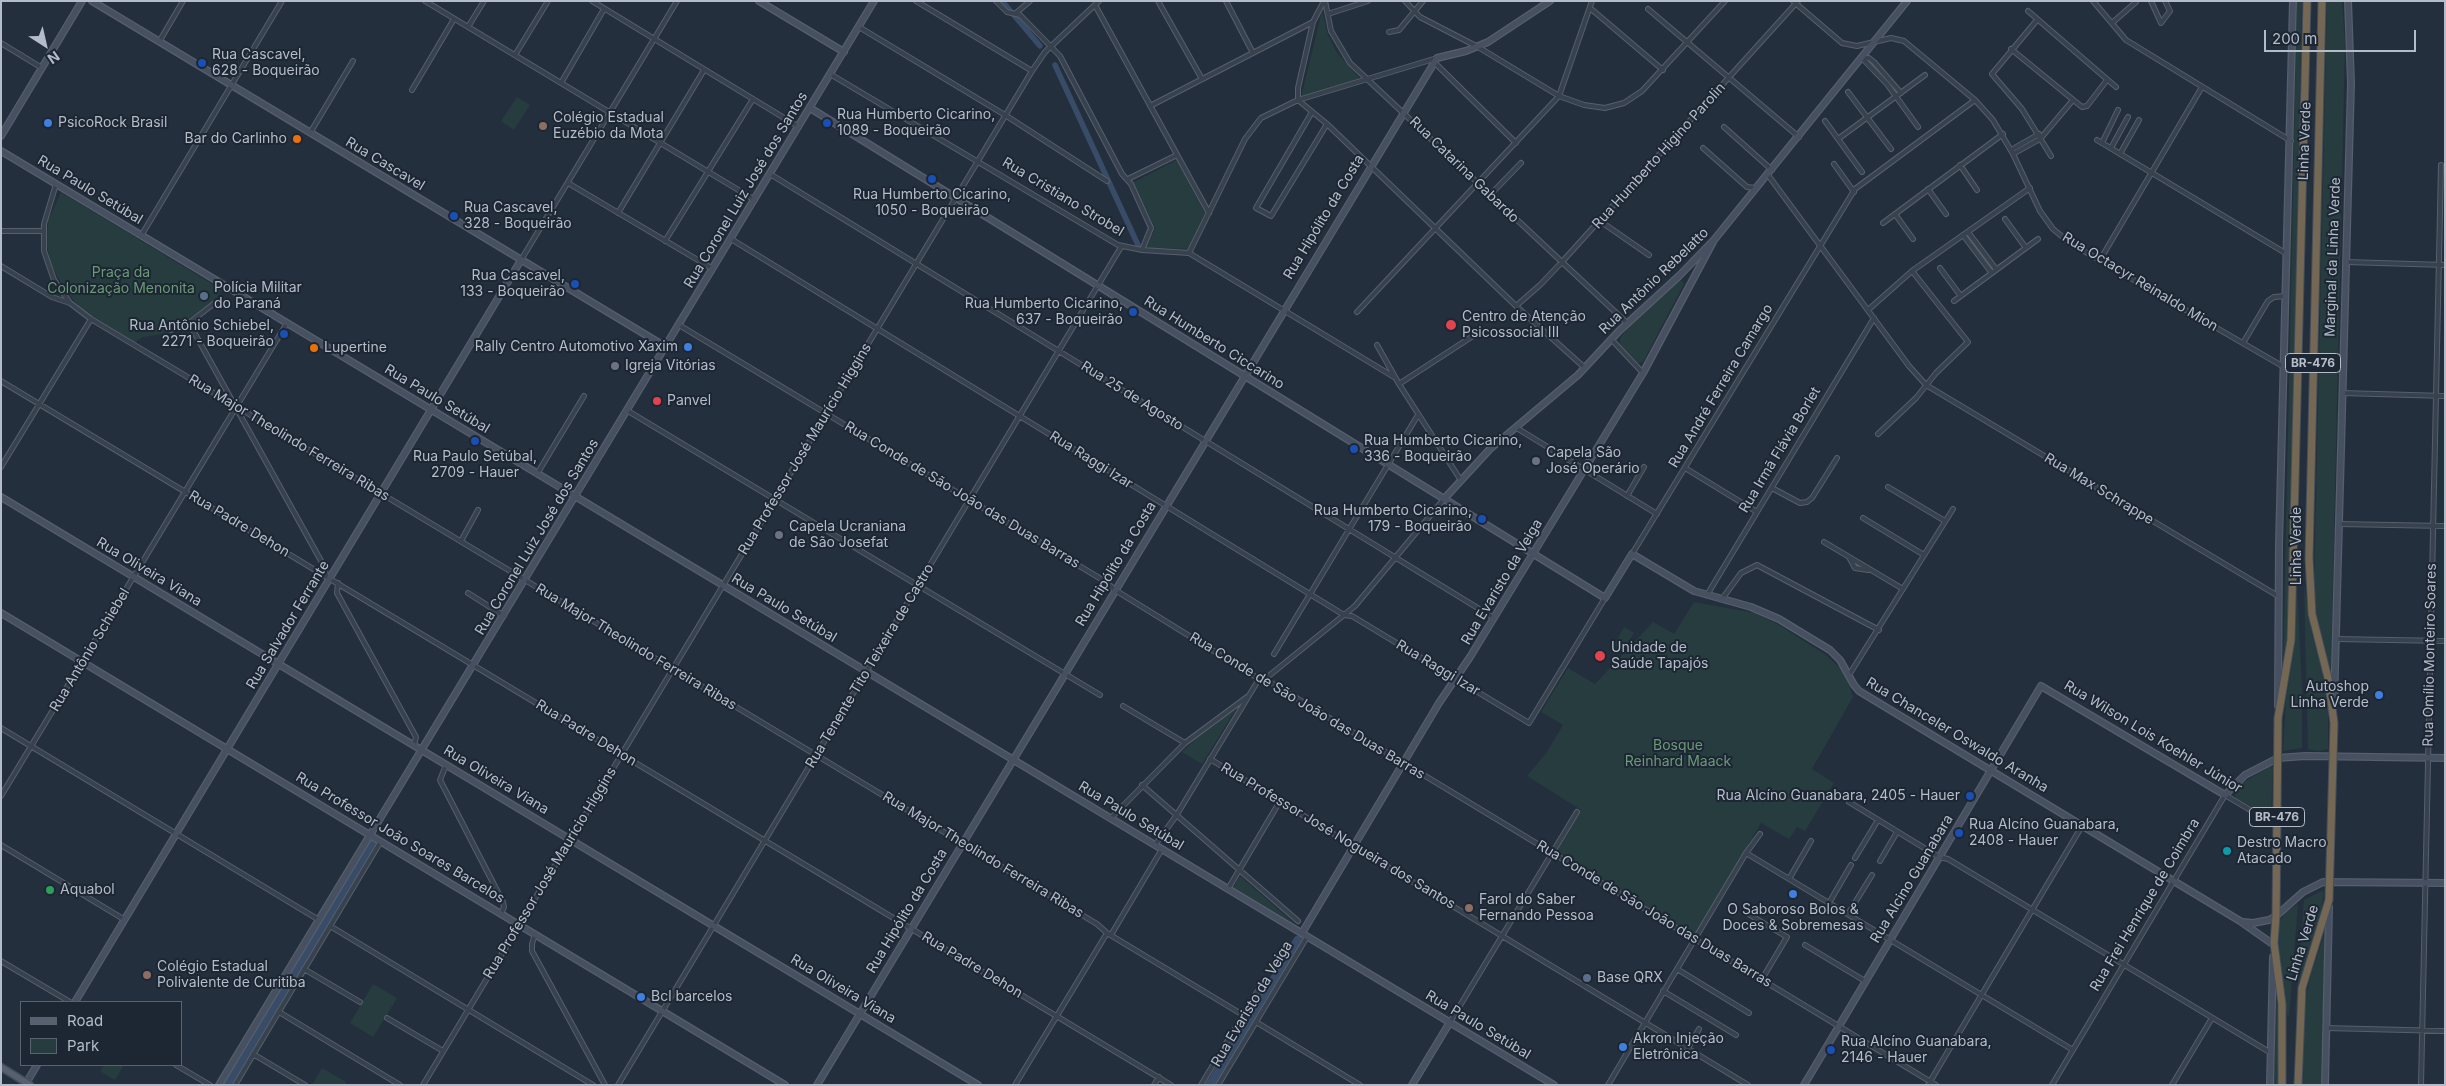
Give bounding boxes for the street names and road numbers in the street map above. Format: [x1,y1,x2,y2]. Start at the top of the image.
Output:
street label: Rua Humberto Higino Parolin [1589,80,1729,232]
street label: Rua Coronel Luiz José dos Santos [681,89,811,291]
street label: Linha Verde [2295,101,2315,181]
street label: Rua Catarina Gabardo [1406,113,1522,227]
street label: Rua Cascavel [342,134,428,194]
street label: Rua Paulo Setúbal [34,152,146,228]
street label: Rua Hipólito da Costa [1280,152,1368,282]
street label: Rua Cristiano Strobel [999,154,1127,240]
street label: Marginal da Linha Verde [2322,177,2344,337]
street label: Rua Antônio Rebelatto [1596,224,1712,338]
street label: Rua Octacyr Reinaldo Mion [2059,229,2221,335]
street label: Rua Humberto Ciccarino [1141,293,1287,393]
street label: Rua André Ferreira Camargo [1665,301,1777,471]
street label: Rua Professor José Maurício Higgins [735,340,875,558]
road number: BR-476 [2286,353,2340,372]
street label: Rua 25 de Agosto [1078,358,1186,434]
street label: Rua Paulo Setúbal [381,361,493,437]
street label: Rua Major Theolindo Ferreira Ribas [185,371,393,505]
street label: Rua Irmã Flávia Borlet [1736,384,1824,516]
street label: Rua Conde de São João das Duas Barras [841,418,1083,572]
street label: Rua Raggi Izar [1046,428,1136,492]
street label: Rua Coronel Luiz José dos Santos [472,436,602,638]
street label: Rua Max Schrappe [2041,450,2157,528]
street label: Rua Padre Dehon [185,487,293,561]
street label: Rua Hipólito da Costa [1072,499,1160,629]
street label: Linha Verde [2289,507,2305,585]
street label: Rua Evaristo da Veiga [1458,516,1546,648]
street label: Rua Oliveira Viana [93,534,205,610]
street label: Rua Salvador Ferrante [243,558,333,692]
street label: Rua Tenente Tito Teixeira de Castro [802,561,938,771]
street label: Rua Omílio Monteiro Soares [2420,563,2440,747]
street label: Rua Paulo Setúbal [728,570,840,646]
street label: Rua Major Theolindo Ferreira Ribas [532,580,740,714]
street label: Rua Antônio Schiebel [47,585,133,715]
street label: Rua Conde de São João das Duas Barras [1186,629,1428,783]
street label: Rua Raggi Izar [1393,636,1483,700]
street label: Rua Chanceler Oswaldo Aranha [1863,674,2051,796]
street label: Rua Wilson Lois Koehler Júnior [2061,677,2245,797]
street label: Rua Padre Dehon [532,696,640,770]
street label: Rua Oliveira Viana [440,742,552,818]
street label: Rua Professor José Nogueira dos Santos [1218,759,1458,913]
street label: Rua Professor José Maurício Higgins [480,764,620,982]
street label: Rua Professor João Soares Barcelos [292,769,508,907]
street label: Rua Paulo Setúbal [1075,778,1187,854]
street label: Rua Major Theolindo Ferreira Ribas [879,788,1087,922]
road number: BR-476 [2250,808,2304,826]
street label: Rua Alcino Guanabara [1867,812,1957,946]
street label: Rua Frei Henrique de Coimbra [2087,815,2203,995]
street label: Rua Conde de São João das Duas Barras [1533,837,1775,991]
street label: Rua Hipólito da Costa [863,846,951,976]
street label: Linha Verde [2283,903,2323,983]
street label: Rua Padre Dehon [918,928,1026,1002]
street label: Rua Evaristo da Veiga [1208,938,1296,1070]
street label: Rua Oliveira Viana [787,951,899,1027]
street label: Rua Paulo Setúbal [1422,987,1534,1063]

